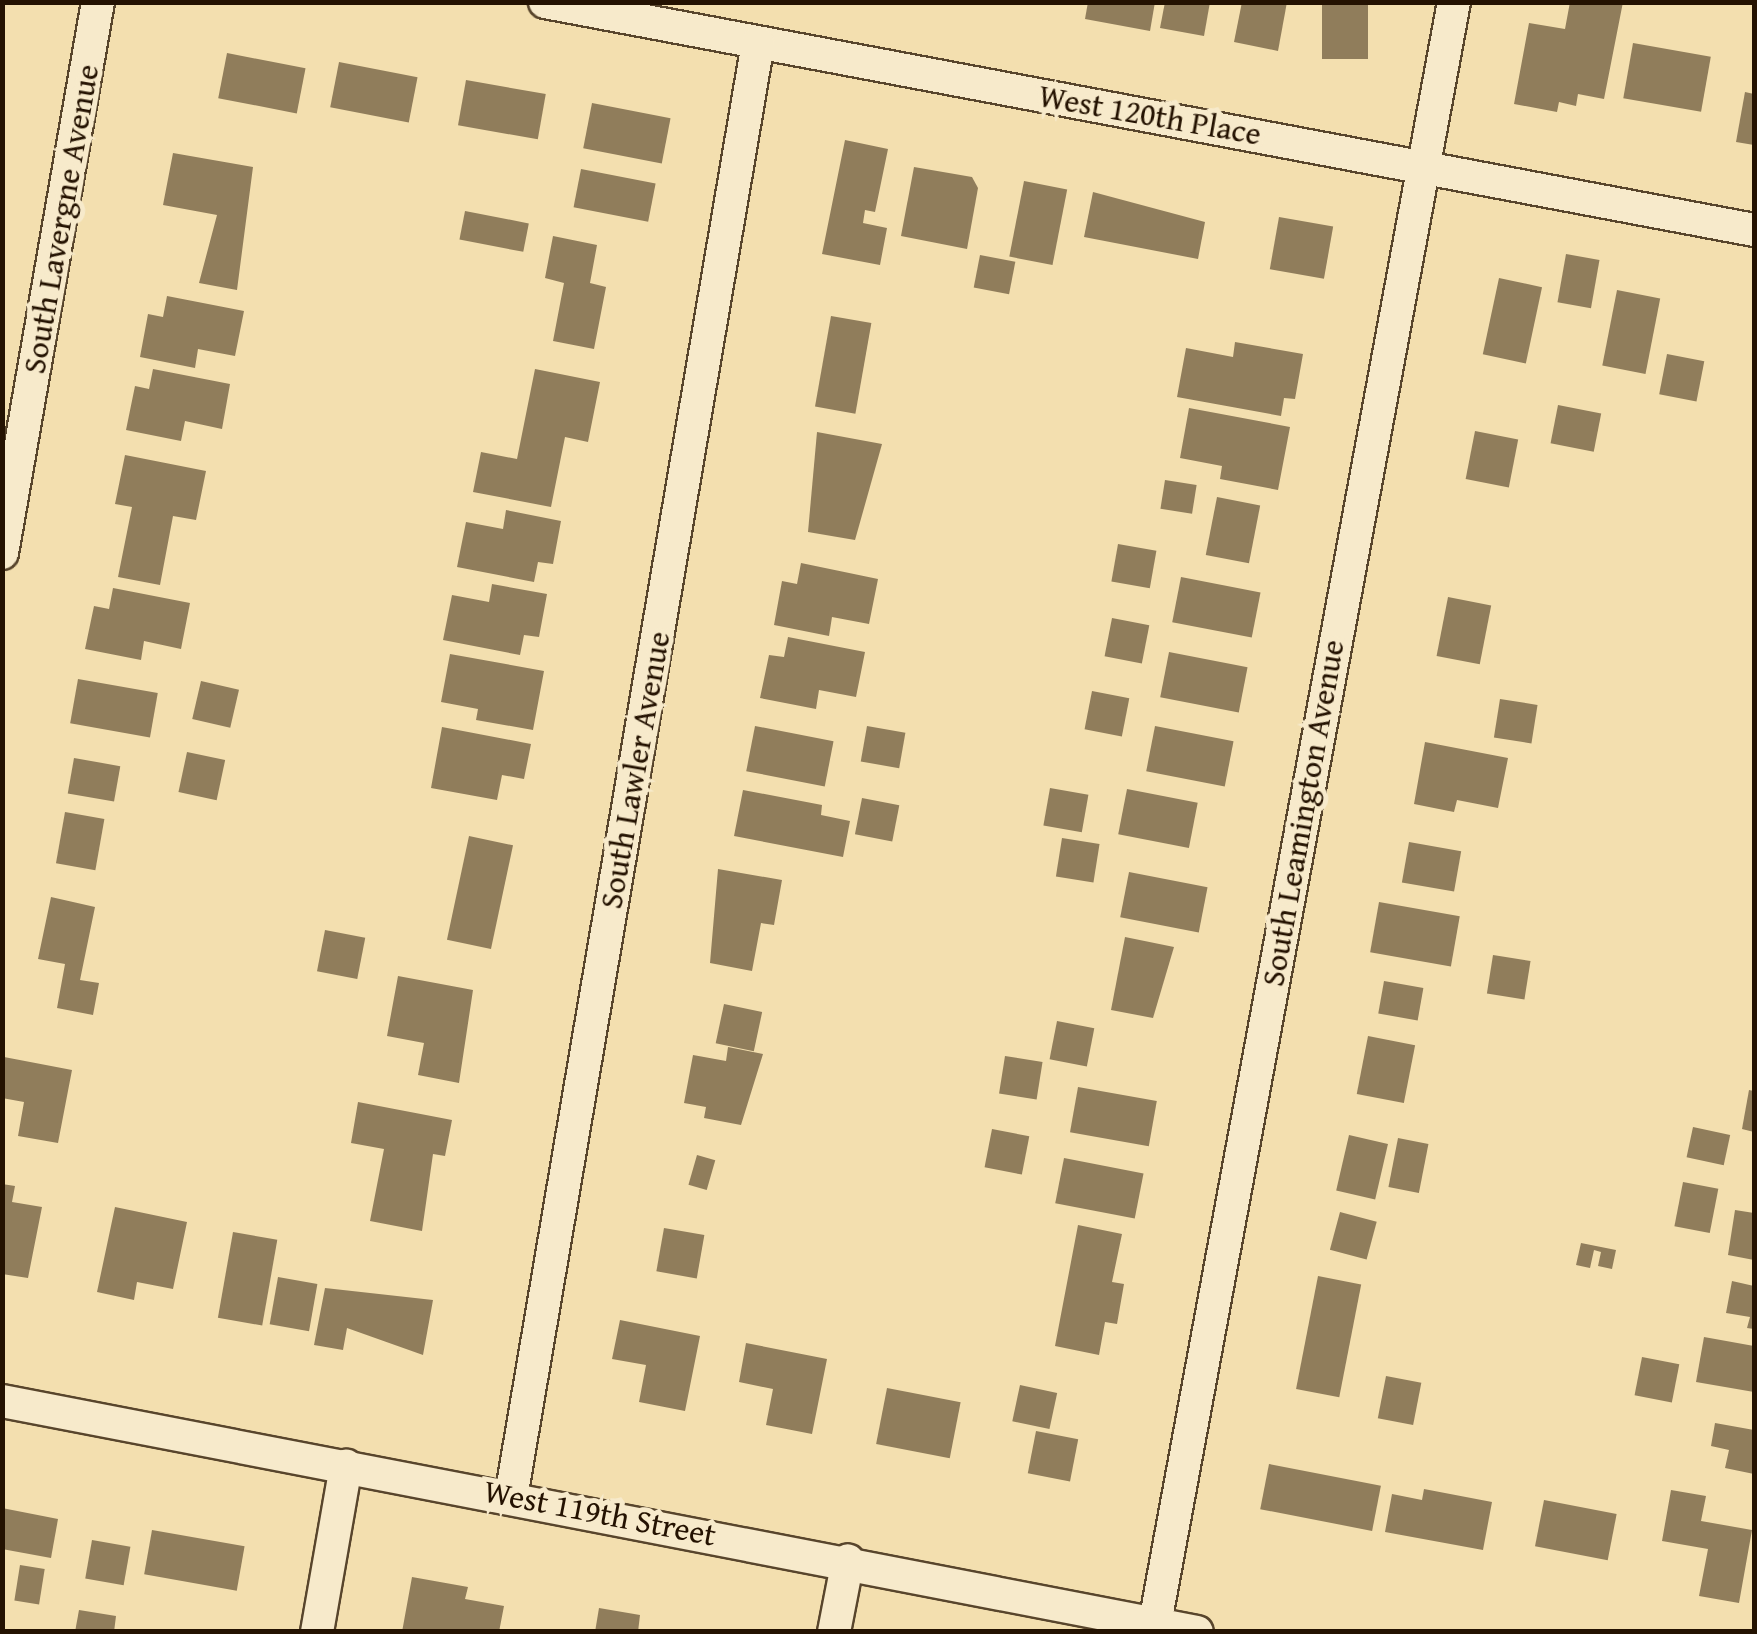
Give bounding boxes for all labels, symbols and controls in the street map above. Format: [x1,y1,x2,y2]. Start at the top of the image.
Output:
street label: South Lavergne Avenue [15,61,107,377]
street label: West 120th Place [1036,77,1264,153]
street label: South Lawler Avenue [592,628,678,912]
street label: South Leamington Avenue [1254,637,1352,989]
street label: West 119th Street [481,1472,719,1554]

